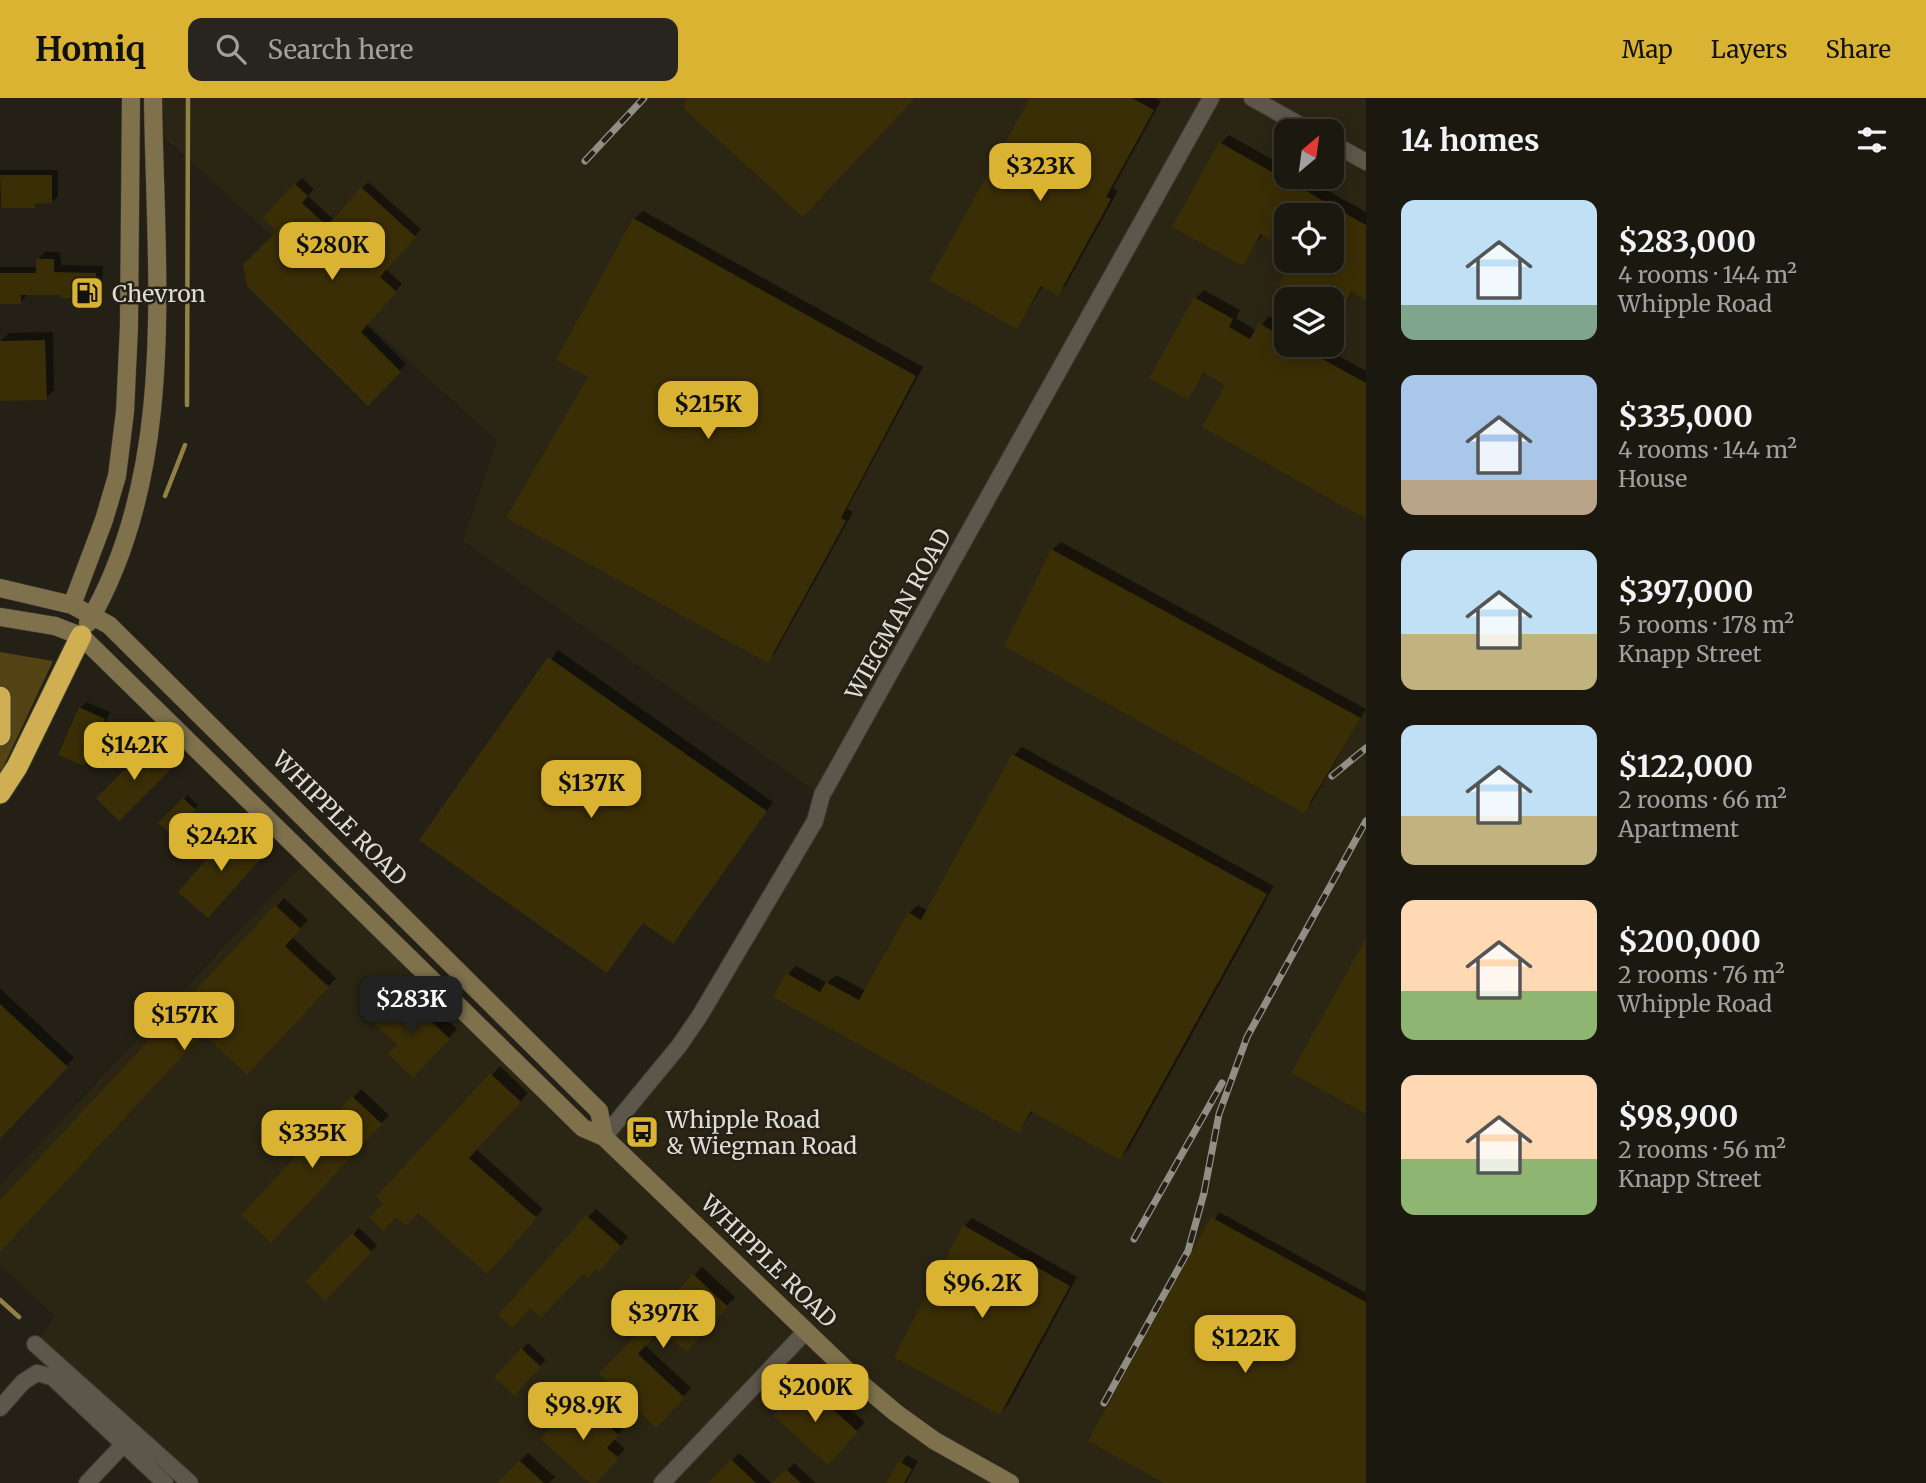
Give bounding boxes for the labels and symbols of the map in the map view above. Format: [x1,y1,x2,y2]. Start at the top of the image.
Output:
north arrow [1274,119,1344,189]
pin: $323K [991,144,1089,203]
pin: $280K [283,222,381,282]
fuel station icon: Chevron [68,274,106,312]
place label: Chevron [112,279,206,308]
pin: $215K [659,382,757,441]
street label: WIEGMAN ROAD [838,523,957,706]
pin: $142K [85,722,183,782]
street label: WHIPPLE ROAD [266,744,413,891]
pin: $137K [542,760,640,820]
pin: $242K [172,814,270,873]
pin: $283K [362,976,460,1036]
pin: $157K [135,992,233,1052]
place label: Whipple Road & Wiegman Road [665,1105,857,1160]
pin: $335K [263,1110,361,1170]
bus stop icon: Whipple Road & Wiegman Road [623,1113,661,1151]
street label: WHIPPLE ROAD [694,1188,843,1333]
pin: $96.2K [925,1260,1039,1320]
pin: $397K [614,1290,712,1350]
pin: $122K [1196,1316,1294,1375]
pin: $200K [766,1364,864,1424]
pin: $98.9K [526,1382,640,1442]

